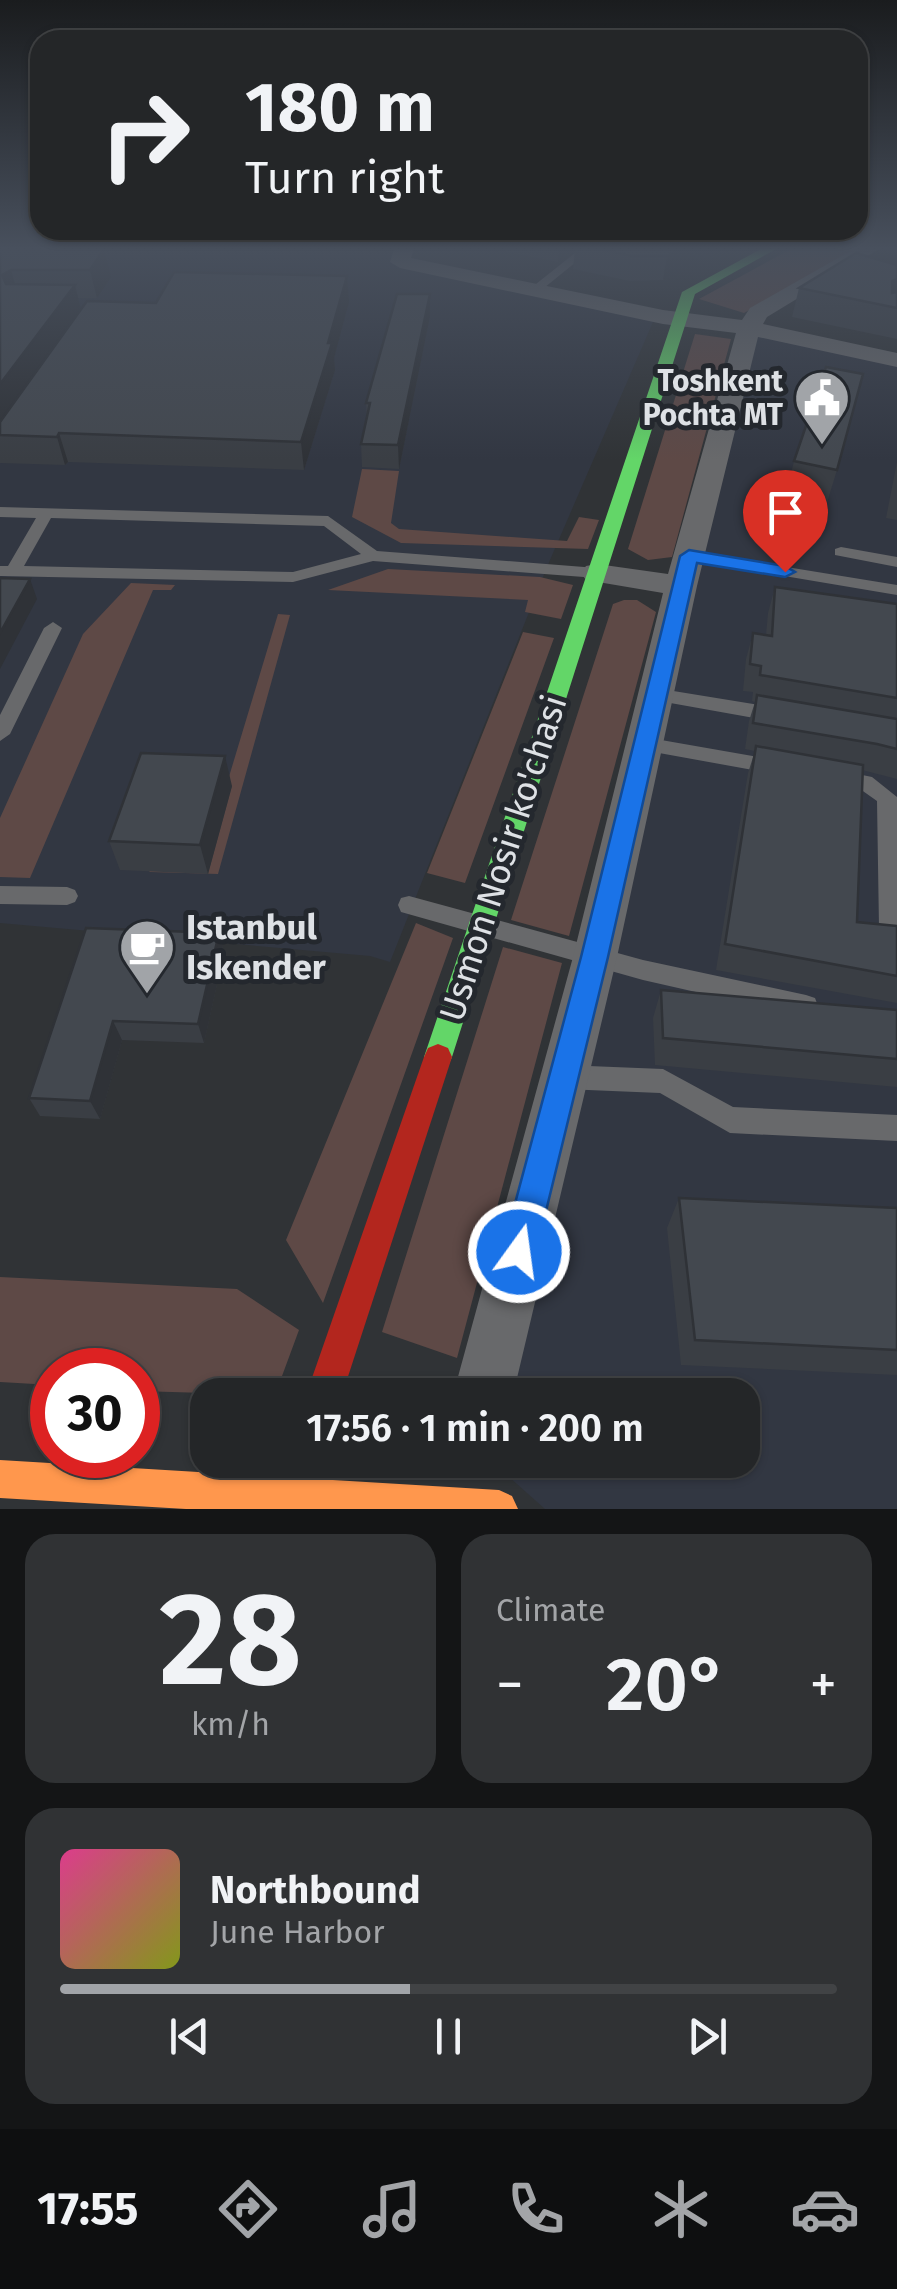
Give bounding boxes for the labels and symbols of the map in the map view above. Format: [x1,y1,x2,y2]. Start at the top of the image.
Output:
place label: Toshkent Pochta MT [643,363,784,433]
public building icon: Toshkent Pochta MT [792,368,852,447]
pin [743,470,828,573]
street label: Usmon Nosir ko'chasi [430,690,576,1026]
place label: Istanbul Iskender [186,906,327,988]
cafe icon: Istanbul Iskender [117,917,177,996]
position arrow [467,1200,571,1304]
speed limit sign: 30 [30,1348,160,1478]

